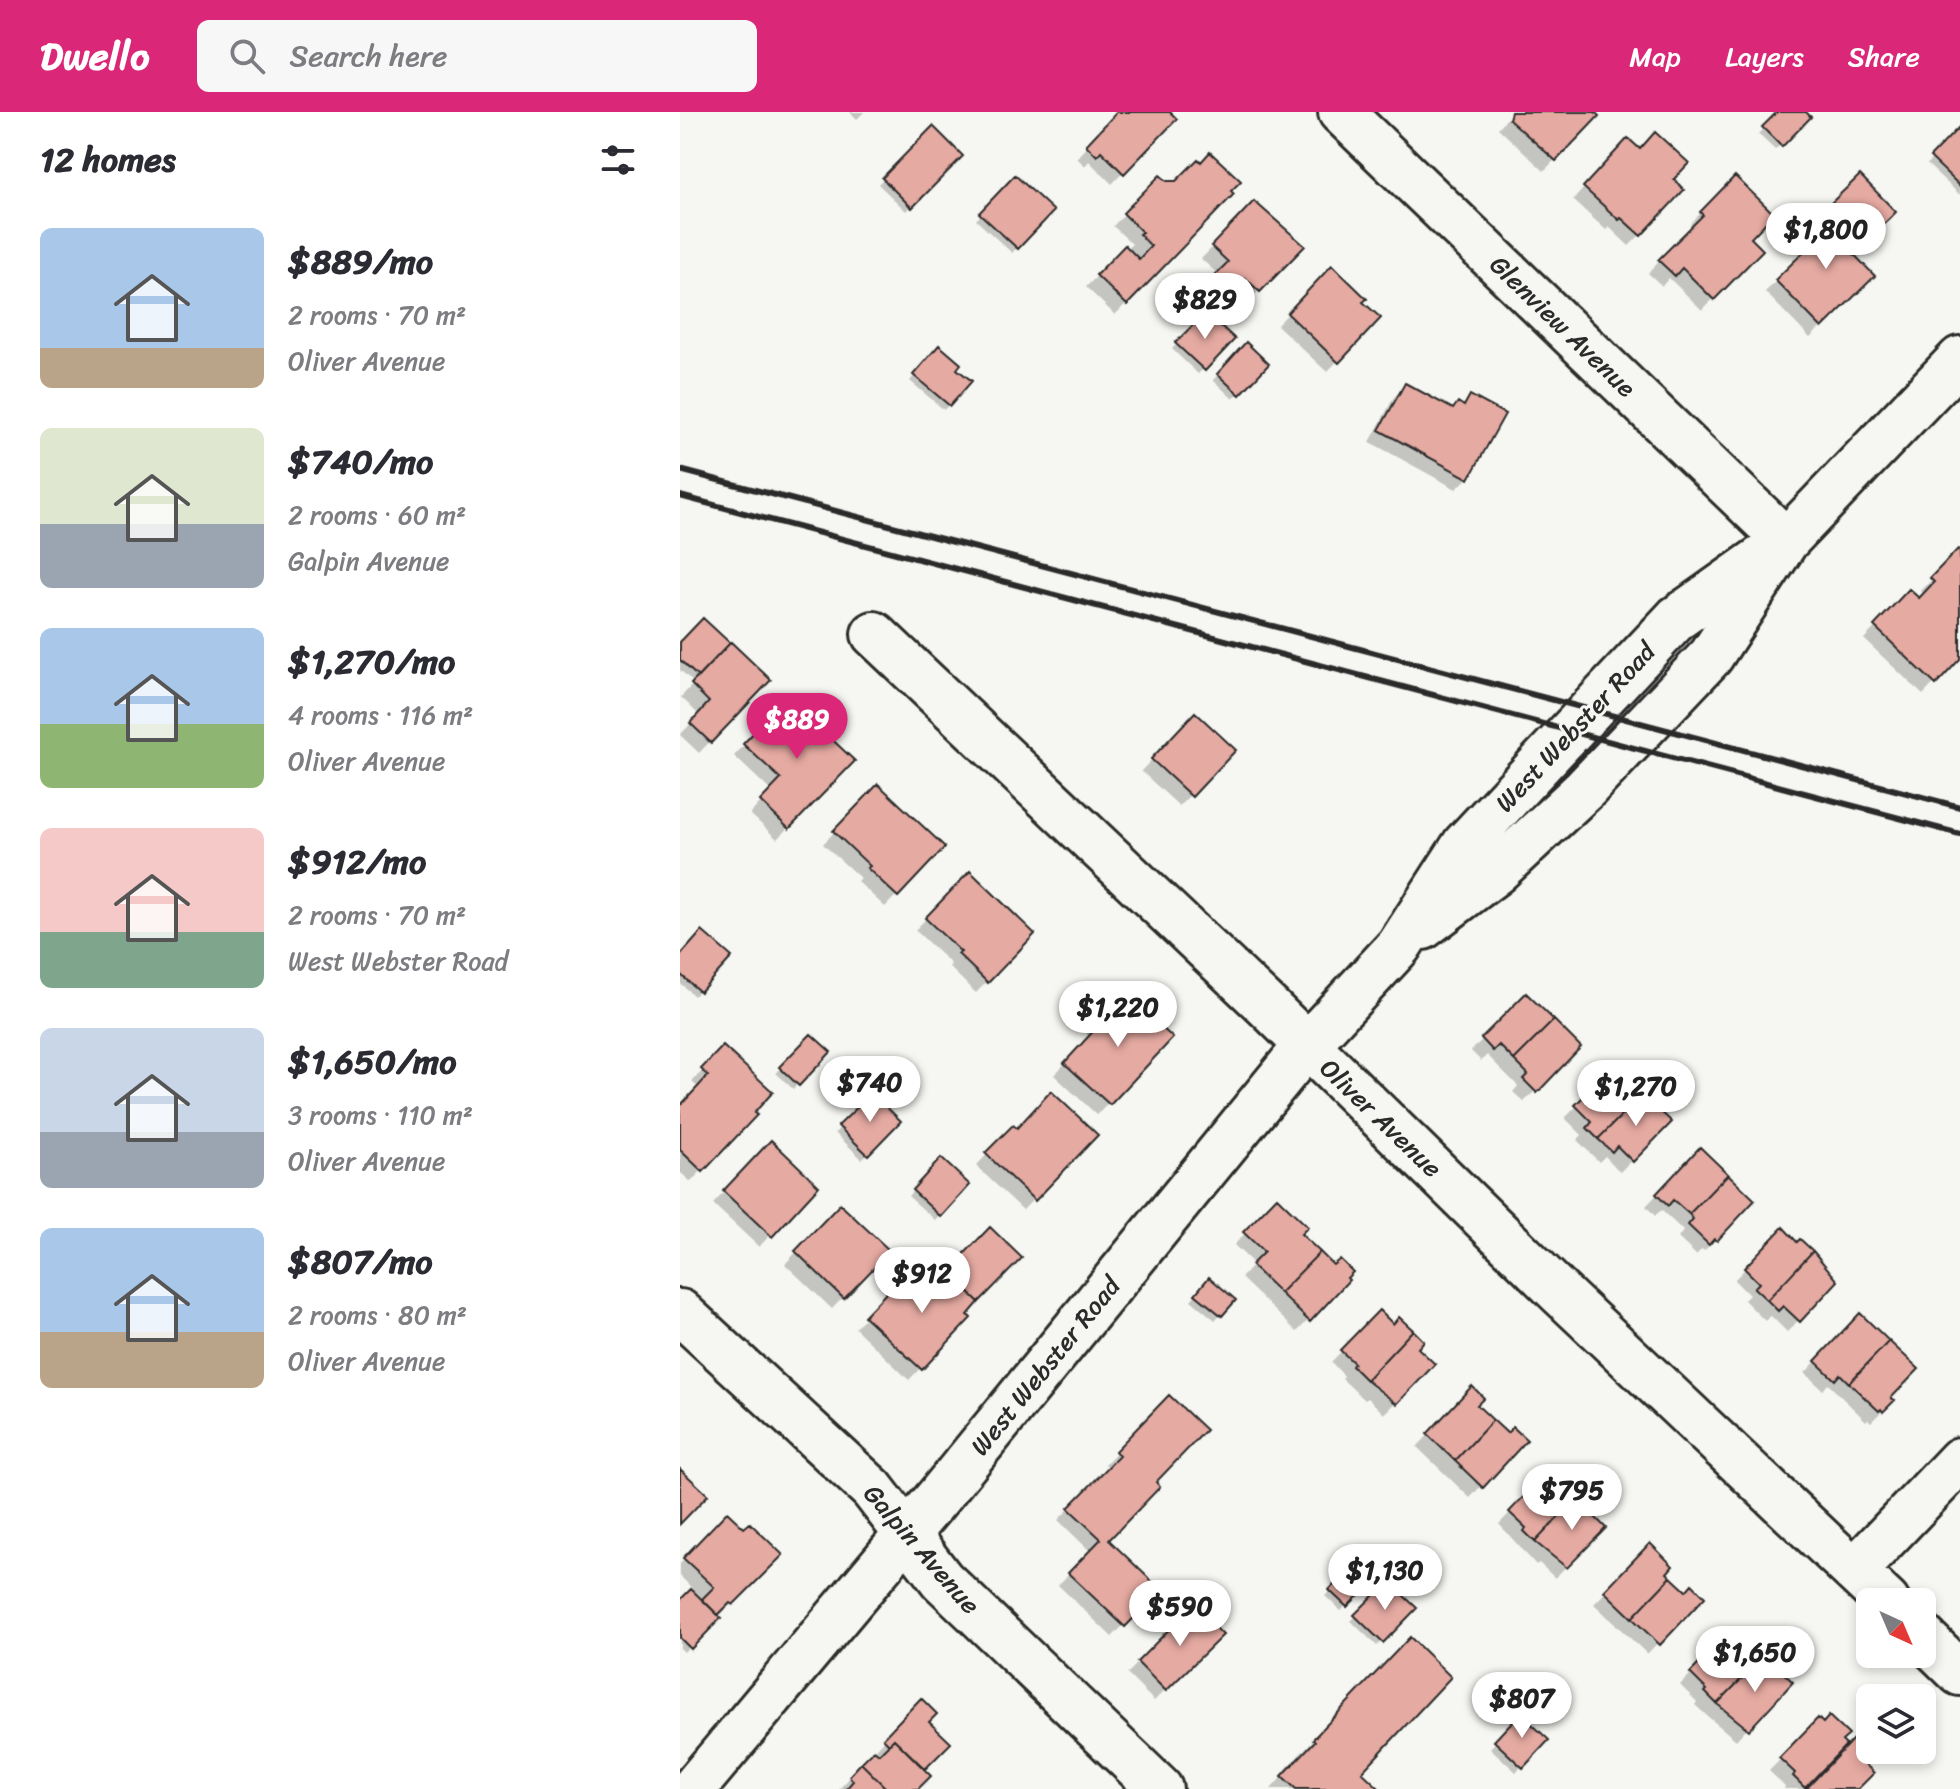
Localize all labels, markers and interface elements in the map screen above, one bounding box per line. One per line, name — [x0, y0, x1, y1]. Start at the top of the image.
search box — [197, 20, 757, 92]
text: Dwello — [40, 23, 149, 90]
text: Search here — [289, 29, 448, 83]
text: Map — [1629, 32, 1681, 81]
text: Layers — [1725, 32, 1804, 81]
text: Share — [1848, 32, 1920, 81]
icon: search — [225, 34, 269, 78]
text: 12 homes — [40, 130, 176, 190]
icon: filters — [596, 138, 640, 182]
pin: $1,800 — [1761, 203, 1891, 271]
text: $1,800 — [1784, 206, 1868, 252]
text: $889/mo — [288, 232, 433, 292]
street label: Glenview Avenue — [1478, 243, 1648, 409]
icon: home — [104, 260, 200, 356]
pin: $829 — [1158, 273, 1252, 341]
text: $829 — [1173, 276, 1237, 322]
text: 2 rooms · 70 m² — [288, 292, 466, 338]
text: Oliver Avenue — [288, 338, 445, 384]
text: $740/mo — [288, 432, 433, 492]
icon: home — [104, 460, 200, 556]
text: 2 rooms · 60 m² — [288, 492, 466, 538]
text: Galpin Avenue — [288, 538, 449, 584]
street label: West Webster Road — [1483, 629, 1668, 823]
text: $1,270/mo — [288, 632, 455, 692]
icon: home — [104, 660, 200, 756]
text: 4 rooms · 116 m² — [288, 692, 473, 738]
pin: $889 — [750, 693, 844, 761]
text: $889 — [765, 696, 829, 742]
text: Oliver Avenue — [288, 738, 445, 784]
text: $912/mo — [288, 832, 426, 892]
icon: home — [104, 860, 200, 956]
text: 2 rooms · 70 m² — [288, 892, 466, 938]
text: West Webster Road — [288, 938, 508, 984]
pin: $1,220 — [1053, 981, 1183, 1049]
text: $1,220 — [1077, 984, 1159, 1030]
text: $1,650/mo — [288, 1032, 456, 1092]
street label: Oliver Avenue — [1308, 1047, 1454, 1189]
pin: $740 — [823, 1056, 917, 1124]
text: $740 — [837, 1059, 903, 1105]
icon: home — [104, 1060, 200, 1156]
pin: $1,270 — [1571, 1060, 1701, 1128]
text: $1,270 — [1595, 1063, 1677, 1109]
text: 3 rooms · 110 m² — [288, 1092, 473, 1138]
text: Oliver Avenue — [288, 1138, 445, 1184]
text: $807/mo — [288, 1232, 433, 1292]
pin: $912 — [875, 1247, 969, 1315]
text: $912 — [892, 1250, 952, 1296]
icon: home — [104, 1260, 200, 1356]
street label: West Webster Road — [958, 1264, 1134, 1466]
text: 2 rooms · 80 m² — [288, 1292, 467, 1338]
text: Oliver Avenue — [288, 1338, 445, 1384]
pin: $795 — [1525, 1464, 1619, 1532]
text: $795 — [1540, 1467, 1604, 1513]
street label: Galpin Avenue — [852, 1473, 992, 1625]
pin: $1,130 — [1320, 1544, 1450, 1612]
text: $1,130 — [1346, 1547, 1424, 1593]
pin: $590 — [1133, 1580, 1227, 1648]
text: $590 — [1147, 1583, 1213, 1629]
north arrow — [1856, 1588, 1936, 1668]
map controls — [1856, 1588, 1936, 1764]
pin: $1,650 — [1690, 1626, 1820, 1694]
text: $1,650 — [1714, 1629, 1796, 1675]
pin: $807 — [1475, 1672, 1569, 1740]
text: $807 — [1490, 1675, 1554, 1721]
button: layers — [1856, 1684, 1936, 1764]

